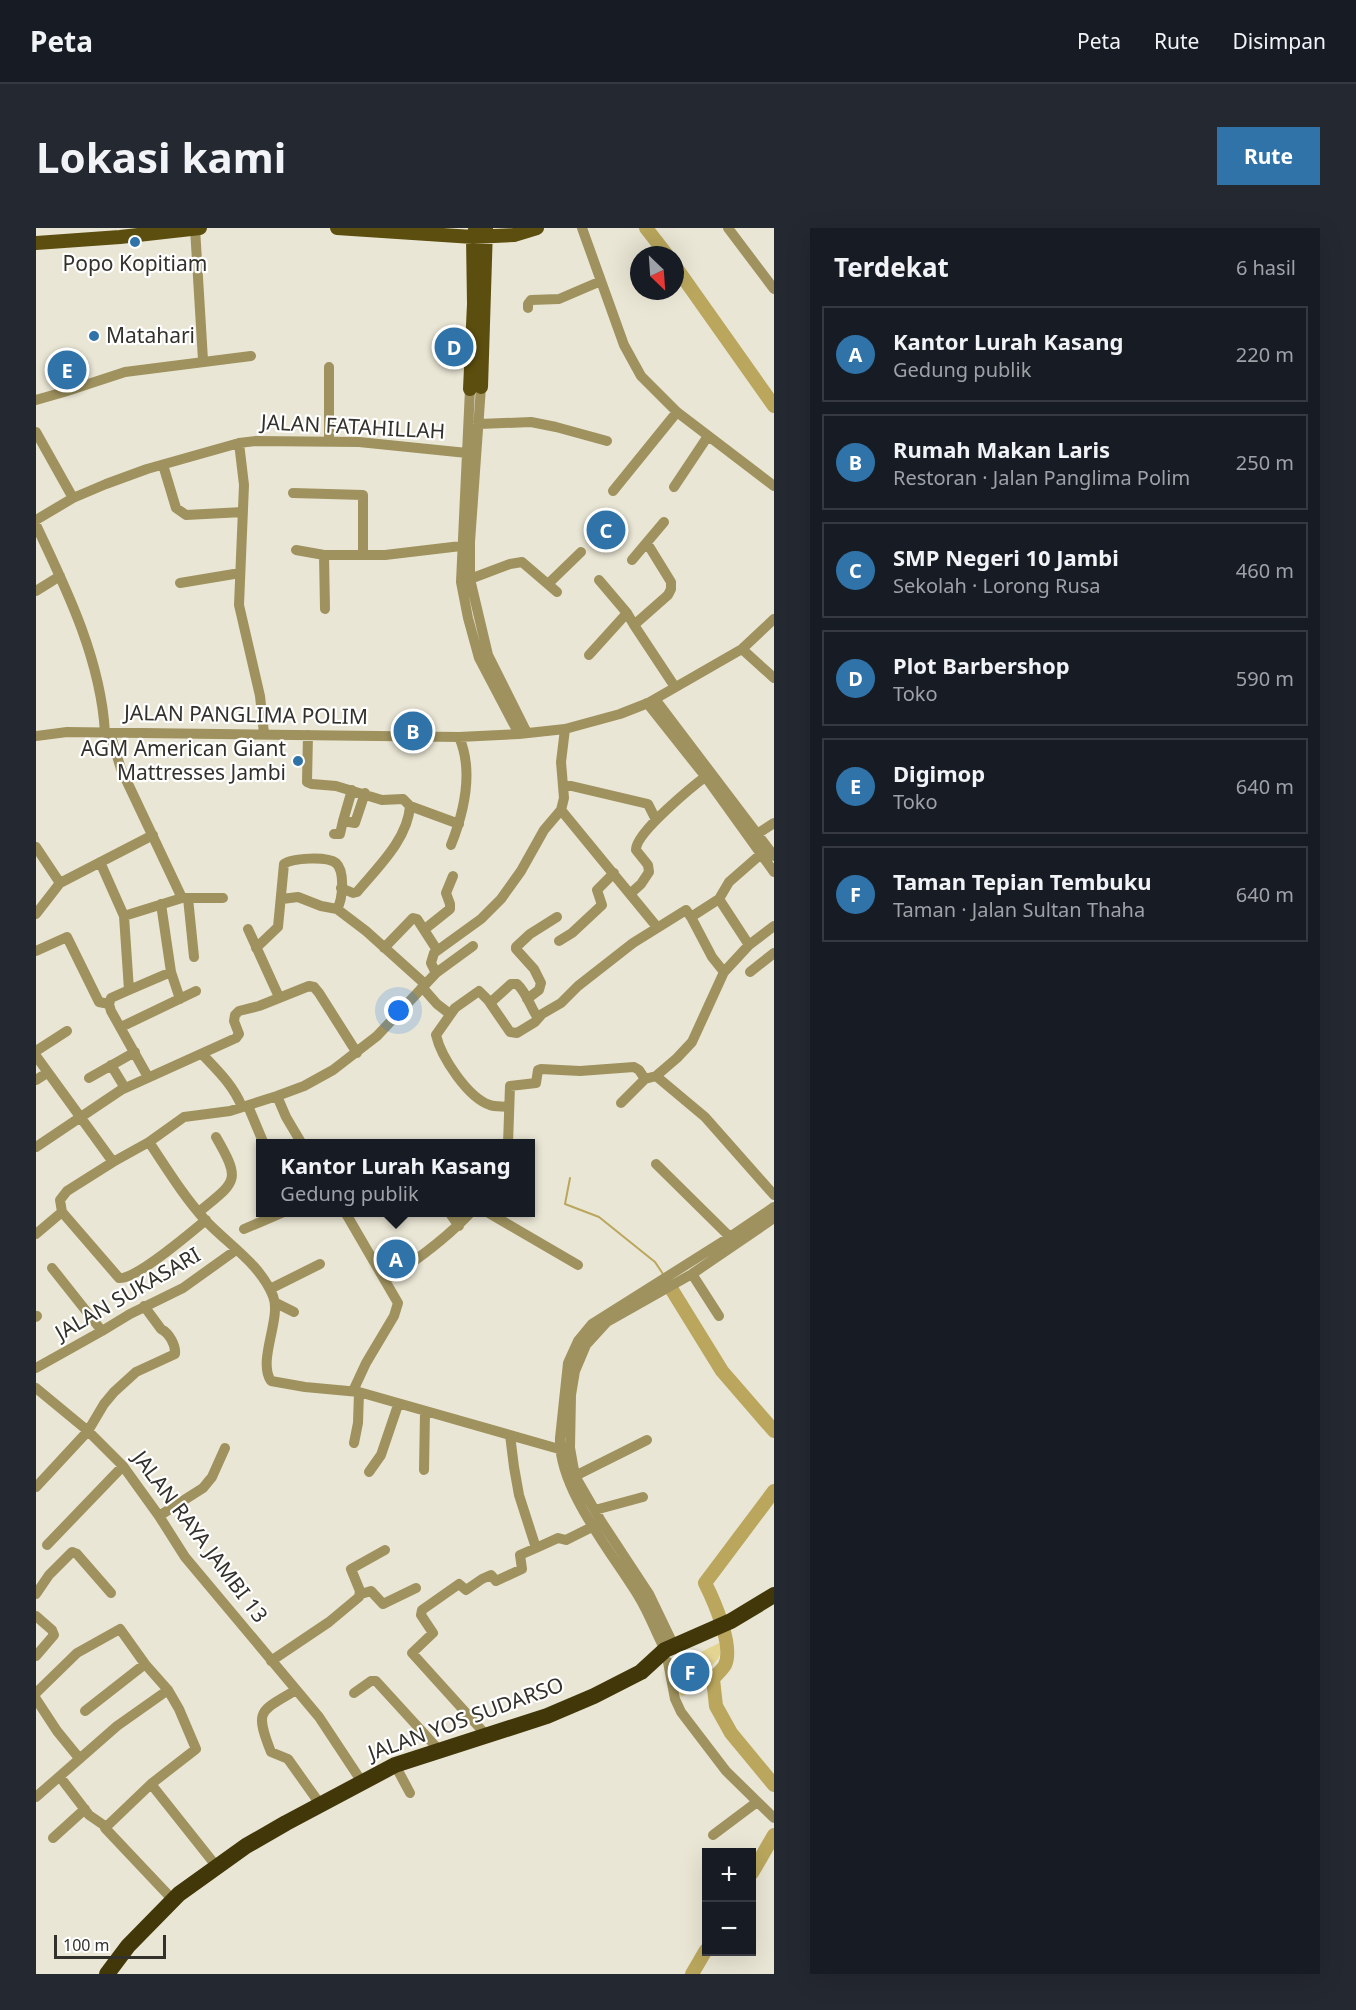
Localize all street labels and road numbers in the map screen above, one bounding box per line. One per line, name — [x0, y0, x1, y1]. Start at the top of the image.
street label: JALAN FATAHILLAH — [258, 407, 446, 445]
street label: JALAN PANGLIMA POLIM — [122, 698, 368, 730]
street label: JALAN SUKASARI — [48, 1240, 205, 1347]
street label: JALAN RAYA JAMBI 13 — [126, 1443, 275, 1628]
street label: JALAN YOS SUDARSO — [362, 1670, 567, 1767]

